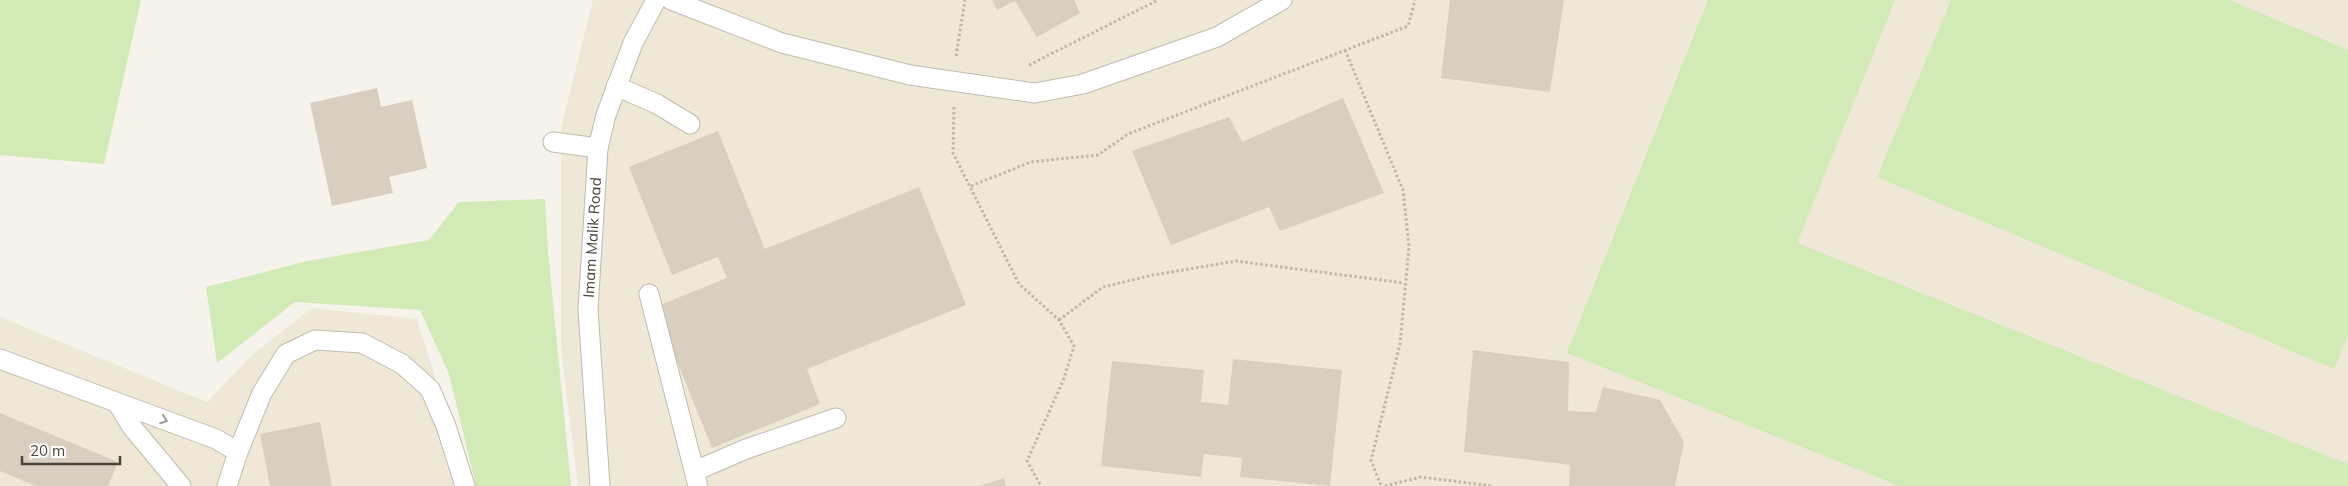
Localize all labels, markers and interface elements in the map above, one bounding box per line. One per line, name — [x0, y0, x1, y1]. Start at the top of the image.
street label: Imam Malik Road — [579, 177, 605, 298]
one-way arrow — [159, 414, 168, 424]
scale bar — [22, 434, 120, 466]
text: 20 m — [30, 441, 65, 460]

